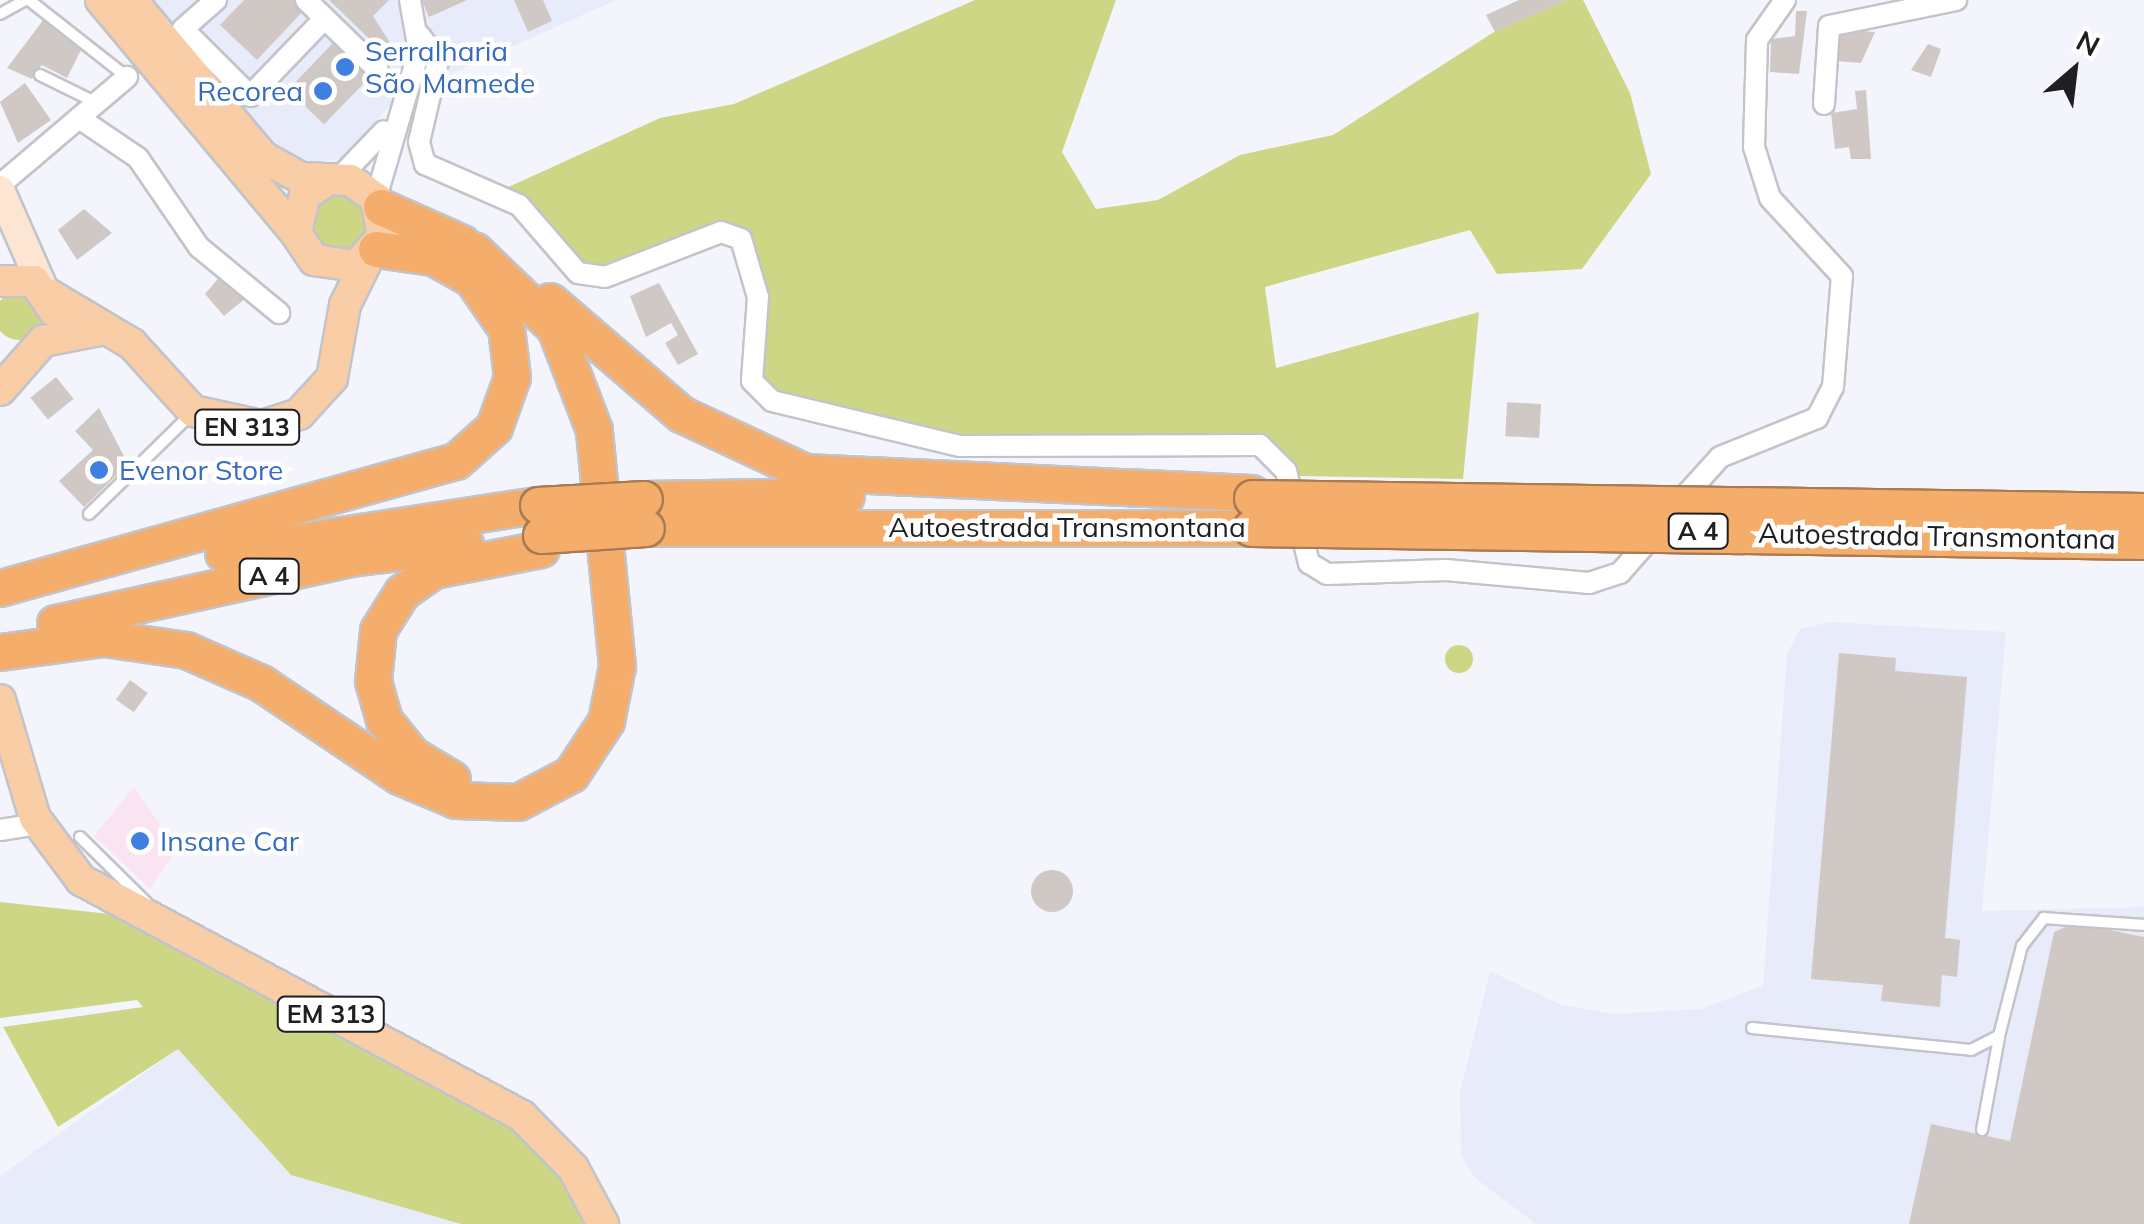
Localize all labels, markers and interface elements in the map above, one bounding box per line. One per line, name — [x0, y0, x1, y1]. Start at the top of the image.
north arrow — [2024, 20, 2124, 120]
text: N — [2071, 23, 2106, 63]
place label: Serralharia São Mamede — [365, 34, 535, 100]
marker: Serralharia São Mamede — [334, 56, 356, 78]
place label: Recorea — [197, 74, 303, 108]
marker: Recorea — [312, 80, 334, 102]
road number: EN 313 — [192, 407, 302, 447]
place label: Evenor Store — [119, 453, 283, 487]
marker: Evenor Store — [88, 459, 110, 481]
street label: Autoestrada Transmontana — [888, 510, 1246, 544]
road number: A 4 — [1666, 511, 1730, 551]
street label: Autoestrada Transmontana — [1758, 516, 2116, 556]
road number: A 4 — [236, 556, 302, 596]
place label: Insane Car — [160, 824, 299, 858]
marker: Insane Car — [129, 830, 151, 852]
road number: EM 313 — [276, 994, 386, 1034]

